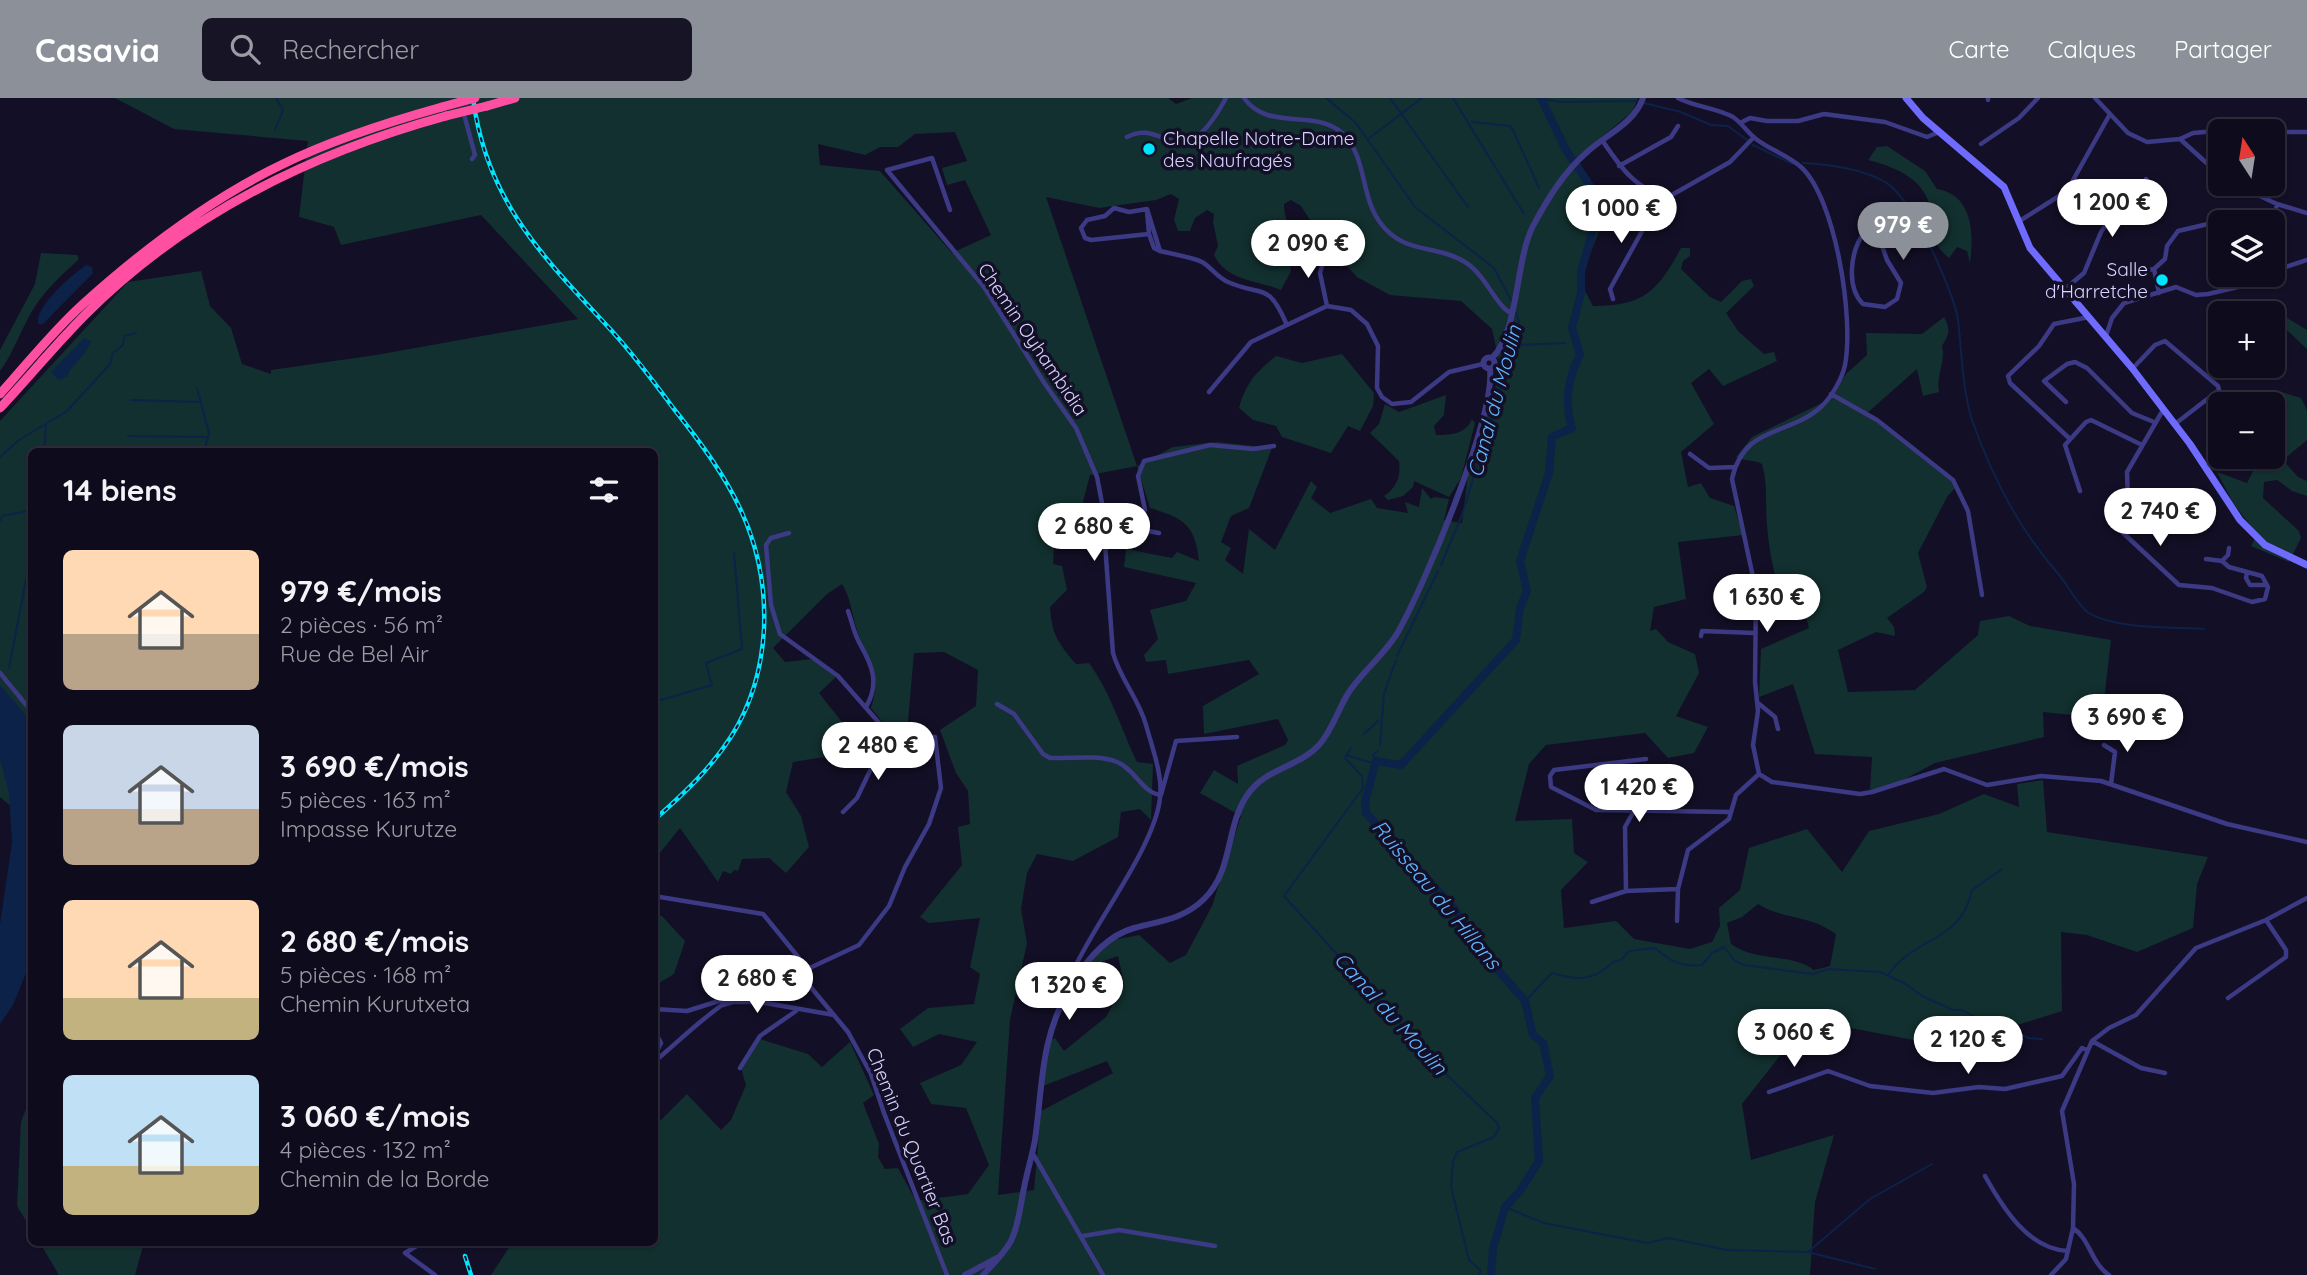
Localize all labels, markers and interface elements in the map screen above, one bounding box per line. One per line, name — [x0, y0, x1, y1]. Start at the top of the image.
search box — [202, 18, 692, 81]
text: Casavia — [35, 29, 160, 70]
icon: search — [226, 30, 264, 68]
text: Rechercher — [282, 33, 419, 66]
text: Carte — [1948, 34, 2010, 64]
text: Calques — [2048, 34, 2136, 64]
text: Partager — [2174, 34, 2272, 64]
north arrow — [2208, 119, 2286, 196]
map controls — [2208, 119, 2285, 469]
place label: Chapelle Notre-Dame des Naufragés — [1163, 126, 1354, 172]
marker: Chapelle Notre-Dame des Naufragés — [1141, 141, 1157, 157]
pin: 1 200 € — [2047, 180, 2177, 239]
pin: 1 000 € — [1556, 186, 1686, 245]
text: 1 200 € — [2073, 187, 2151, 216]
text: 1 000 € — [1582, 193, 1660, 222]
pin: 979 € — [1854, 202, 1952, 262]
text: 979 € — [1874, 210, 1932, 239]
button: layers — [2208, 210, 2285, 287]
pin: 2 090 € — [1243, 220, 1373, 280]
text: 2 090 € — [1267, 228, 1349, 257]
place label: Salle d'Harretche — [2045, 257, 2148, 303]
street label: Chemin Oyhambidia — [973, 258, 1093, 420]
marker: Salle d'Harretche — [2154, 272, 2170, 288]
button: + — [2208, 301, 2285, 378]
water label: Canal du Moulin — [1461, 321, 1527, 480]
button: − — [2208, 392, 2285, 469]
text: 14 biens — [63, 471, 177, 509]
icon: filters — [585, 471, 623, 509]
pin: 2 740 € — [2095, 489, 2225, 548]
text: 2 740 € — [2120, 496, 2200, 525]
pin: 2 680 € — [1029, 504, 1159, 563]
text: 2 680 € — [1054, 511, 1134, 540]
text: 979 €/mois — [280, 572, 442, 610]
pin: 1 630 € — [1702, 574, 1832, 634]
icon: home — [119, 578, 203, 662]
text: 1 630 € — [1729, 582, 1805, 611]
text: 2 pièces · 56 m² — [280, 610, 443, 639]
text: Rue de Bel Air — [280, 639, 429, 668]
pin: 3 690 € — [2062, 694, 2192, 754]
text: 3 690 € — [2087, 702, 2167, 731]
pin: 2 480 € — [813, 722, 943, 782]
text: 2 480 € — [838, 730, 918, 759]
text: 3 690 €/mois — [280, 747, 469, 785]
icon: home — [119, 753, 203, 837]
pin: 1 420 € — [1574, 764, 1704, 824]
text: 1 420 € — [1601, 772, 1677, 801]
text: 5 pièces · 163 m² — [280, 785, 451, 814]
text: Impasse Kurutze — [280, 814, 457, 843]
water label: Ruisseau du Hillans — [1367, 814, 1508, 975]
text: 2 680 €/mois — [280, 922, 469, 960]
icon: home — [119, 928, 203, 1012]
water label: Canal du Moulin — [1329, 946, 1453, 1080]
pin: 2 680 € — [692, 956, 822, 1015]
text: 5 pièces · 168 m² — [280, 960, 451, 989]
pin: 1 320 € — [1004, 962, 1134, 1022]
text: 2 680 € — [717, 963, 797, 992]
text: 1 320 € — [1031, 970, 1107, 999]
text: Chemin Kurutxeta — [280, 989, 470, 1018]
pin: 3 060 € — [1729, 1010, 1859, 1069]
pin: 2 120 € — [1903, 1016, 2033, 1076]
text: 3 060 € — [1754, 1017, 1834, 1046]
text: 2 120 € — [1930, 1024, 2006, 1053]
street label: Chemin du Quartier Bas — [861, 1044, 963, 1248]
text: 3 060 €/mois — [280, 1097, 470, 1135]
icon: home — [119, 1103, 203, 1187]
text: 4 pièces · 132 m² — [280, 1135, 451, 1164]
text: Chemin de la Borde — [280, 1164, 489, 1193]

